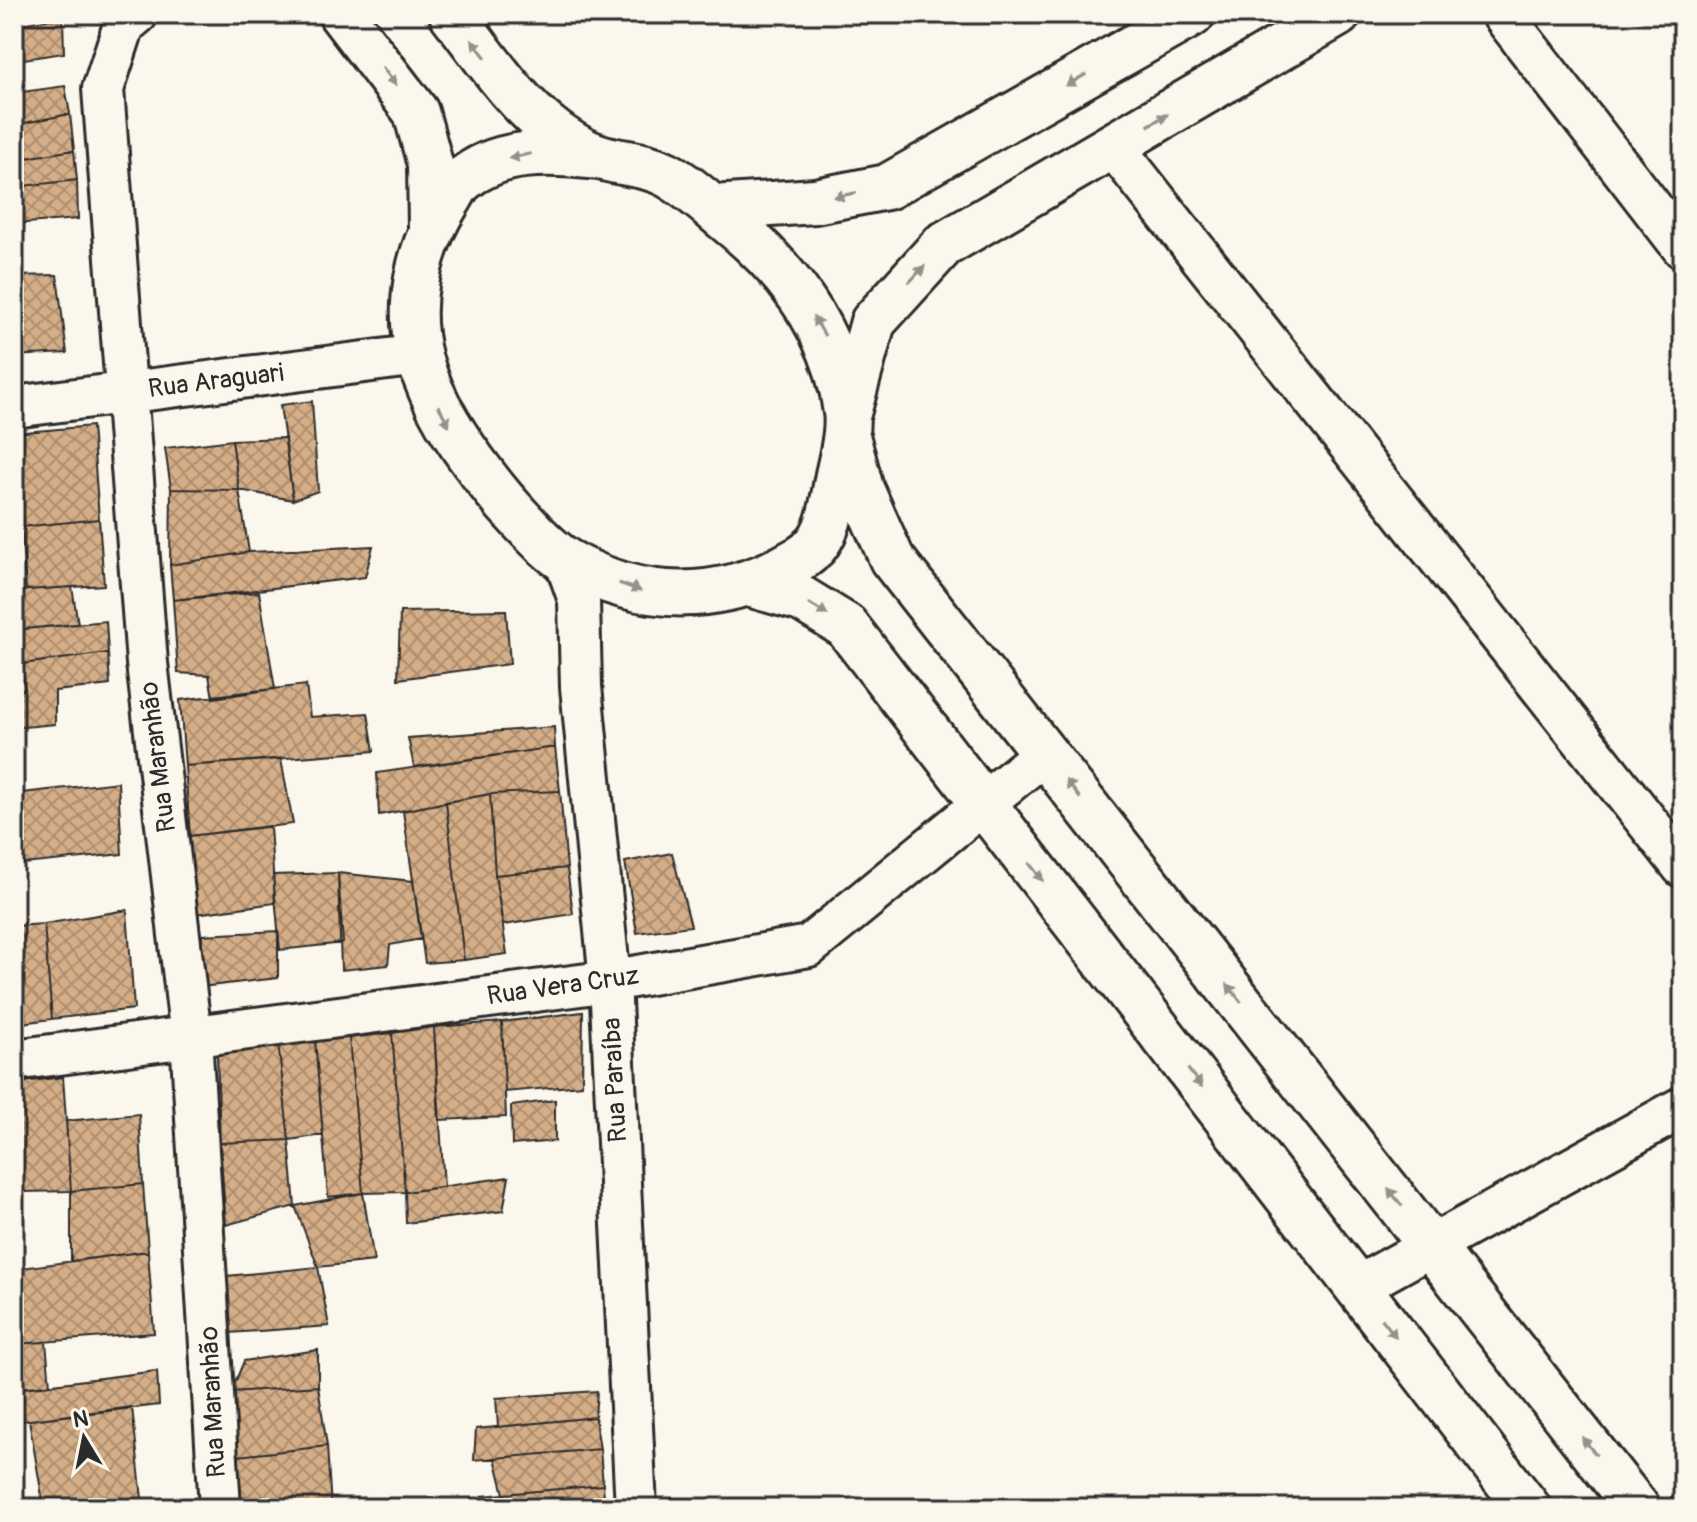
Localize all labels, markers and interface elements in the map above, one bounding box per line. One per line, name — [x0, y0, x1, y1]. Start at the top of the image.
one-way arrow — [472, 39, 488, 59]
one-way arrow — [380, 66, 396, 86]
one-way arrow — [1065, 73, 1087, 87]
one-way arrow — [1147, 113, 1169, 127]
one-way arrow — [508, 150, 533, 163]
one-way arrow — [832, 190, 857, 202]
one-way arrow — [907, 265, 925, 284]
one-way arrow — [812, 315, 826, 337]
street label: Rua Araguari — [146, 357, 286, 405]
one-way arrow — [438, 404, 451, 427]
one-way arrow — [618, 581, 642, 593]
one-way arrow — [807, 602, 829, 616]
street label: Rua Maranhão — [133, 680, 183, 834]
one-way arrow — [1066, 779, 1082, 799]
one-way arrow — [1028, 862, 1044, 882]
street label: Rua Vera Cruz — [485, 959, 641, 1013]
one-way arrow — [1226, 983, 1243, 1003]
street label: Rua Paraíba — [596, 1017, 634, 1143]
one-way arrow — [1187, 1068, 1203, 1088]
one-way arrow — [1387, 1187, 1404, 1207]
one-way arrow — [1380, 1318, 1396, 1338]
street label: Rua Maranhão — [193, 1325, 233, 1479]
north arrow — [44, 1398, 124, 1478]
text: N — [71, 1404, 91, 1434]
one-way arrow — [1582, 1436, 1598, 1456]

